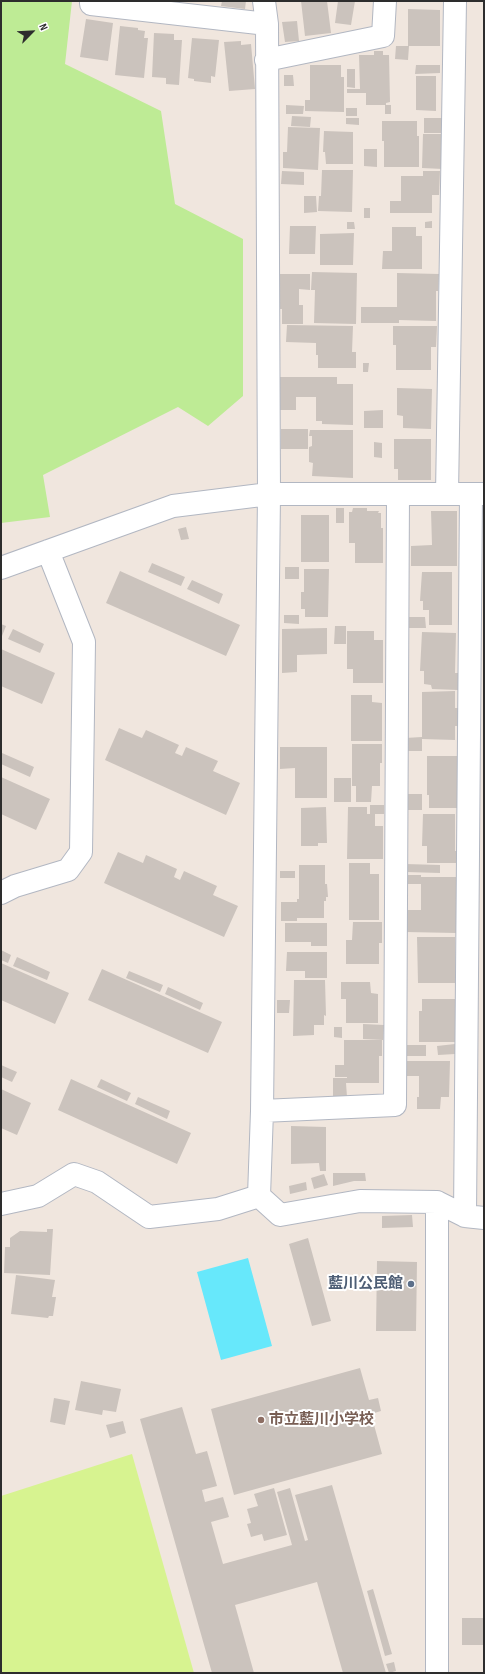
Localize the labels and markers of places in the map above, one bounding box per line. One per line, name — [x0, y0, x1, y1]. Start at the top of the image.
place label: 藍川公民館 — [328, 1275, 403, 1293]
marker: 藍川公民館 — [406, 1279, 416, 1289]
place label: 市立藍川小学校 — [269, 1411, 374, 1429]
marker: 市立藍川小学校 — [256, 1415, 266, 1425]

